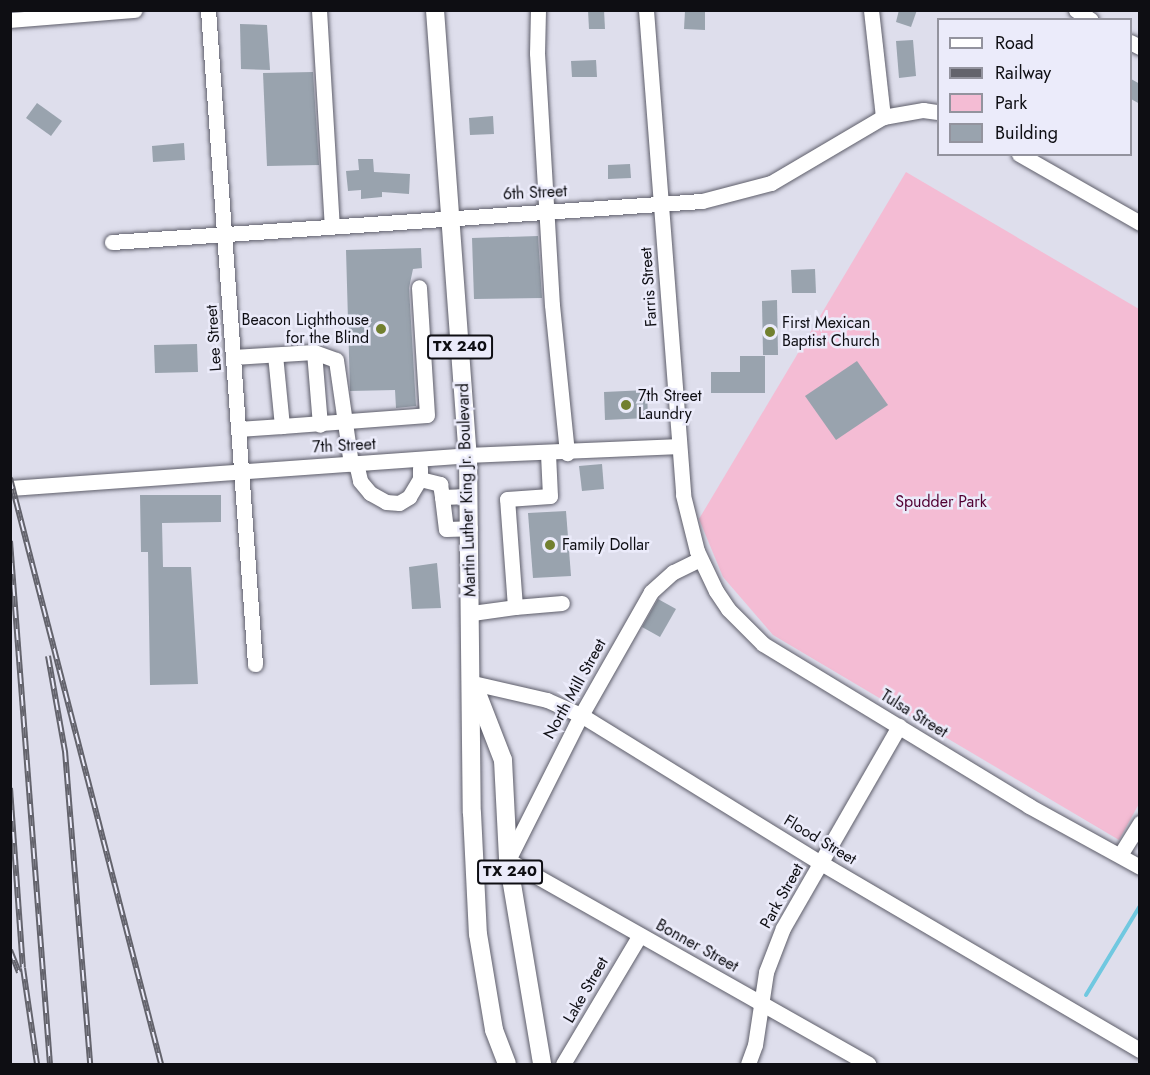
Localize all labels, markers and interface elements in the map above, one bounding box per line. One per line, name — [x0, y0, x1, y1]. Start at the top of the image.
legend — [937, 18, 1132, 156]
text: Road — [995, 30, 1034, 56]
text: Railway — [995, 60, 1051, 86]
text: Park — [995, 90, 1027, 116]
text: Building — [995, 120, 1058, 146]
street label: 6th Street — [502, 182, 568, 204]
street label: Farris Street — [637, 247, 661, 327]
street label: Lee Street — [202, 304, 226, 372]
place label: Beacon Lighthouse for the Blind — [242, 310, 369, 348]
place label: First Mexican Baptist Church — [782, 313, 880, 351]
marker: Beacon Lighthouse for the Blind — [374, 322, 388, 336]
marker: First Mexican Baptist Church — [763, 325, 777, 339]
road number: TX 240 — [427, 335, 493, 359]
street label: Martin Luther King Jr. Boulevard — [454, 383, 480, 597]
place label: 7th Street Laundry — [638, 386, 702, 424]
marker: 7th Street Laundry — [619, 398, 633, 412]
street label: 7th Street — [312, 435, 376, 457]
park label: Spudder Park — [895, 492, 987, 512]
place label: Family Dollar — [562, 535, 650, 555]
marker: Family Dollar — [543, 538, 557, 552]
street label: North Mill Street — [540, 636, 610, 742]
street label: Tulsa Street — [877, 686, 951, 742]
street label: Flood Street — [780, 811, 860, 869]
road number: TX 240 — [477, 860, 543, 884]
street label: Park Street — [756, 860, 808, 932]
street label: Bonner Street — [652, 916, 742, 976]
street label: Lake Street — [559, 954, 613, 1026]

